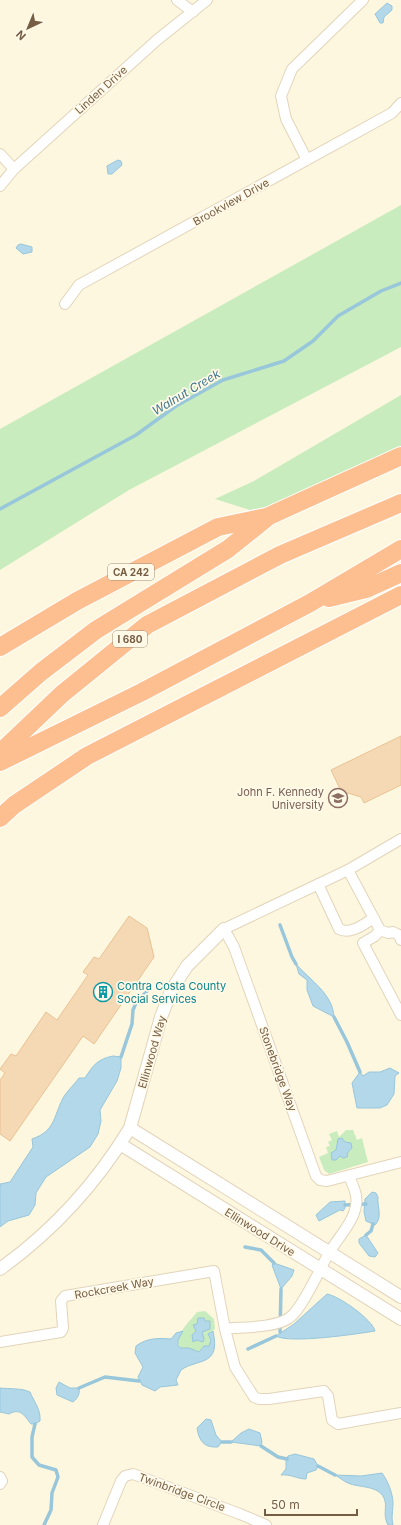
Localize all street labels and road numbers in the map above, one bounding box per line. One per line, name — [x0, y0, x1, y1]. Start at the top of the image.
street label: Linden Drive — [72, 63, 130, 117]
street label: Brookview Drive — [191, 175, 271, 229]
road number: CA 242 — [108, 564, 154, 580]
road number: I 680 — [113, 631, 147, 647]
street label: Ellinwood Way — [135, 1014, 169, 1090]
street label: Stonebridge Way — [256, 1025, 300, 1113]
street label: Ellinwood Drive — [222, 1205, 298, 1259]
street label: Rockcreek Way — [73, 1274, 155, 1302]
street label: Twinbridge Circle — [137, 1470, 227, 1514]

